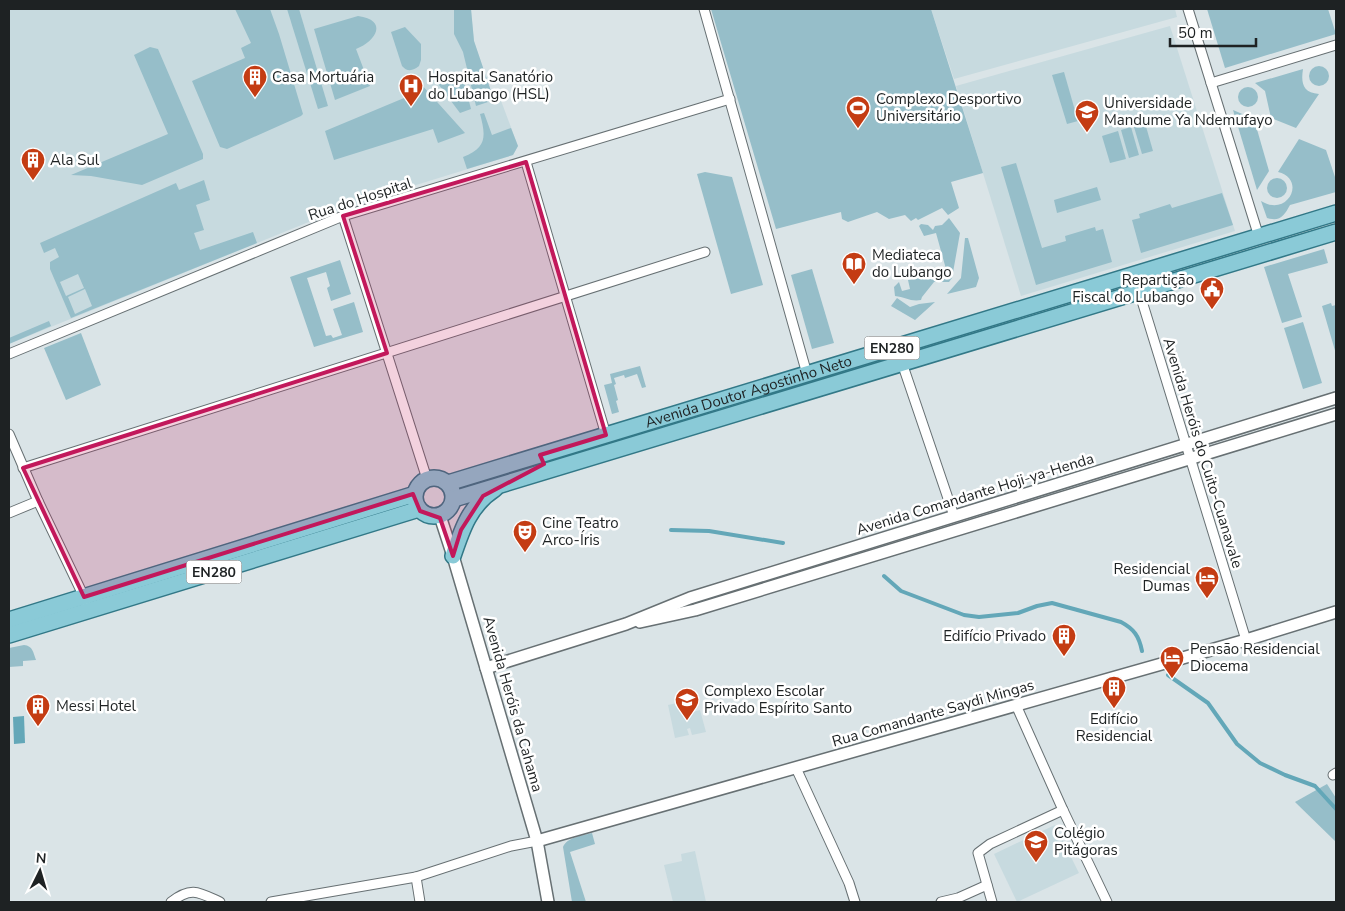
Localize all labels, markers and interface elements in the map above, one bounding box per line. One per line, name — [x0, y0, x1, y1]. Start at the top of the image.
scale bar — [1170, 15, 1256, 47]
text: 50 m — [1178, 23, 1213, 43]
building icon: Casa Mortuária — [242, 64, 268, 98]
place label: Casa Mortuária — [272, 67, 374, 87]
place label: Hospital Sanatório do Lubango (HSL) — [428, 67, 553, 104]
hospital icon: Hospital Sanatório do Lubango (HSL) — [398, 73, 424, 107]
place label: Complexo Desportivo Universitário — [876, 89, 1022, 126]
place label: Universidade Mandume Ya Ndemufayo — [1104, 93, 1273, 130]
sports icon: Complexo Desportivo Universitário — [845, 95, 871, 129]
school or university icon: Universidade Mandume Ya Ndemufayo — [1074, 99, 1100, 133]
building icon: Ala Sul — [20, 147, 46, 181]
place label: Ala Sul — [50, 150, 100, 170]
street label: Rua do Hospital — [306, 173, 415, 225]
place label: Mediateca do Lubango — [872, 245, 952, 282]
library icon: Mediateca do Lubango — [841, 251, 867, 285]
place label: Repartição Fiscal do Lubango — [1072, 270, 1194, 307]
public building icon: Repartição Fiscal do Lubango — [1199, 276, 1225, 310]
street label: Avenida Heróis do Cuito-Cuanavale — [1158, 335, 1248, 571]
road number: EN280 — [864, 336, 920, 359]
street label: Avenida Doutor Agostinho Neto — [643, 351, 854, 433]
street label: Avenida Comandante Hoji-ya-Henda — [854, 448, 1096, 540]
place label: Cine Teatro Arco-Íris — [542, 513, 619, 550]
theatre icon: Cine Teatro Arco-Íris — [512, 519, 538, 553]
place label: Residencial Dumas — [1113, 559, 1191, 596]
road number: EN280 — [186, 560, 242, 584]
hotel icon: Residencial Dumas — [1194, 565, 1220, 599]
street label: Avenida Heróis da Cahama — [478, 614, 548, 794]
building icon: Edifício Privado — [1051, 623, 1077, 657]
place label: Edifício Privado — [943, 626, 1046, 646]
place label: Pensão Residencial Diocema — [1190, 639, 1320, 676]
hotel icon: Pensão Residencial Diocema — [1159, 645, 1185, 679]
street label: Rua Comandante Saydi Mingas — [830, 675, 1036, 751]
building icon: Edifício Residencial — [1101, 675, 1127, 709]
place label: Complexo Escolar Privado Espírito Santo — [704, 681, 852, 718]
school or university icon: Complexo Escolar Privado Espírito Santo — [674, 687, 700, 721]
building icon: Messi Hotel — [25, 693, 51, 727]
place label: Messi Hotel — [56, 696, 136, 716]
place label: Edifício Residencial — [1076, 709, 1153, 746]
place label: Colégio Pitágoras — [1054, 823, 1118, 860]
school or university icon: Colégio Pitágoras — [1023, 829, 1049, 863]
north arrow — [15, 846, 65, 896]
text: N — [35, 849, 47, 868]

